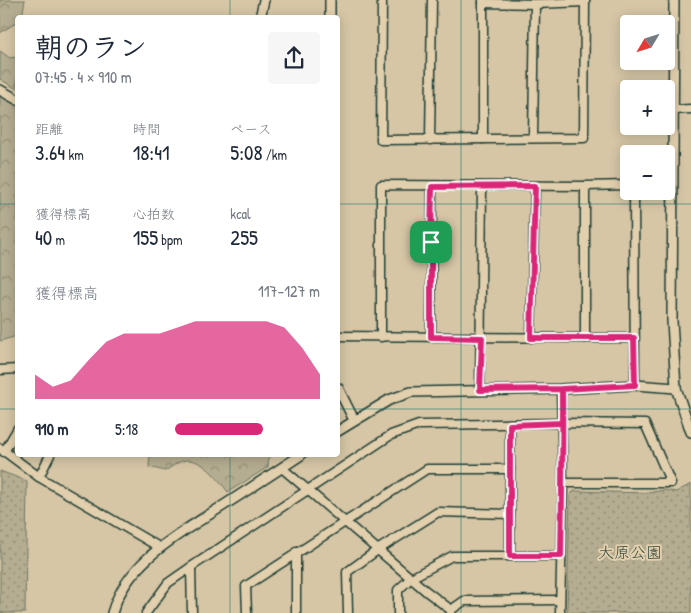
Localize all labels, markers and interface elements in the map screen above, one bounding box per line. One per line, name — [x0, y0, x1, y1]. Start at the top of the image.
north arrow — [620, 15, 675, 70]
map controls — [620, 15, 675, 200]
text: 朝のラン — [35, 28, 147, 66]
button: share — [268, 32, 320, 84]
text: 07:45 · 4 × 910 m — [35, 66, 132, 88]
button: + — [620, 80, 675, 135]
text: 距離 — [35, 119, 63, 138]
text: 時間 — [133, 119, 161, 138]
text: ペース — [230, 119, 272, 138]
text: 3.64 — [35, 138, 65, 167]
text: 18:41 — [133, 138, 170, 167]
text: 5:08 — [230, 138, 263, 167]
text: km — [65, 145, 84, 164]
text: /km — [263, 145, 287, 164]
button: − — [620, 145, 675, 200]
text: 獲得標高 — [35, 204, 91, 223]
text: 心拍数 — [133, 204, 175, 223]
text: kcal — [230, 204, 251, 223]
pin — [410, 221, 452, 263]
text: 40 — [35, 223, 52, 252]
text: 155 — [133, 223, 158, 252]
text: 255 — [230, 223, 258, 252]
icon: arrive — [417, 228, 445, 256]
text: m — [52, 230, 65, 249]
text: bpm — [158, 230, 183, 249]
text: 117–127 m — [258, 280, 320, 302]
text: 獲得標高 — [35, 282, 99, 304]
text: 910 m — [35, 418, 68, 440]
text: 5:18 — [115, 418, 138, 440]
park label: 大原公園 — [598, 541, 662, 563]

